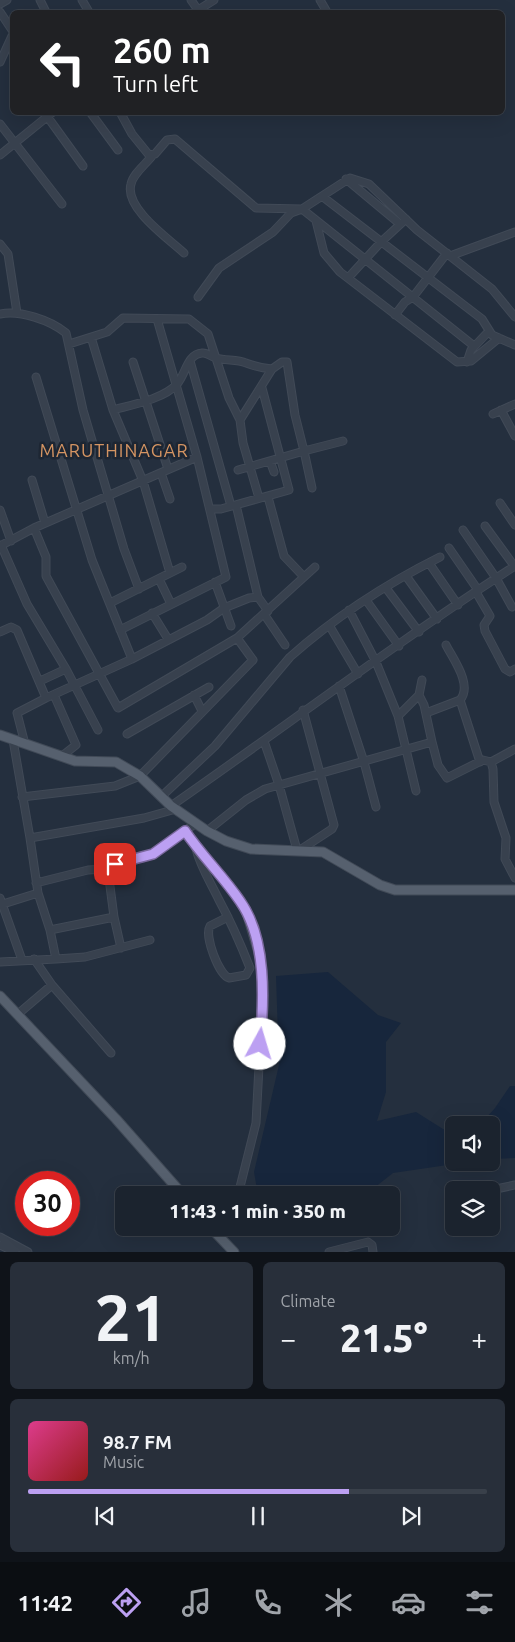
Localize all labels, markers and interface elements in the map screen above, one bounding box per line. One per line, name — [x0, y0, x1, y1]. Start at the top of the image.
icon: left — [30, 30, 95, 95]
text: 260 m — [113, 30, 211, 70]
text: Turn left — [113, 71, 198, 96]
district label: MARUTHINAGAR — [39, 440, 189, 460]
pin — [94, 843, 136, 885]
icon: arrive — [101, 850, 129, 878]
position arrow — [233, 1017, 285, 1069]
map controls — [445, 1116, 500, 1236]
button: sound — [445, 1116, 500, 1171]
speed limit sign: 30 — [15, 1171, 80, 1236]
button: layers — [445, 1181, 500, 1236]
text: 11:43 · 1 min · 350 m — [169, 1200, 346, 1222]
text: 21 — [95, 1280, 168, 1353]
text: Climate — [281, 1292, 336, 1310]
text: 21.5° — [340, 1317, 427, 1359]
text: − — [281, 1323, 296, 1354]
text: + — [471, 1323, 487, 1354]
text: km/h — [113, 1349, 150, 1367]
text: 98.7 FM — [103, 1431, 172, 1453]
text: Music — [103, 1453, 144, 1471]
icon: previous — [91, 1502, 119, 1530]
icon: pause — [244, 1502, 272, 1530]
icon: next — [397, 1502, 425, 1530]
icon: directions — [109, 1585, 144, 1620]
icon: music — [179, 1585, 214, 1620]
icon: phone — [250, 1585, 285, 1620]
icon: climate — [321, 1585, 356, 1620]
icon: car — [391, 1585, 426, 1620]
icon: filters — [462, 1585, 497, 1620]
text: 11:42 — [18, 1590, 73, 1615]

